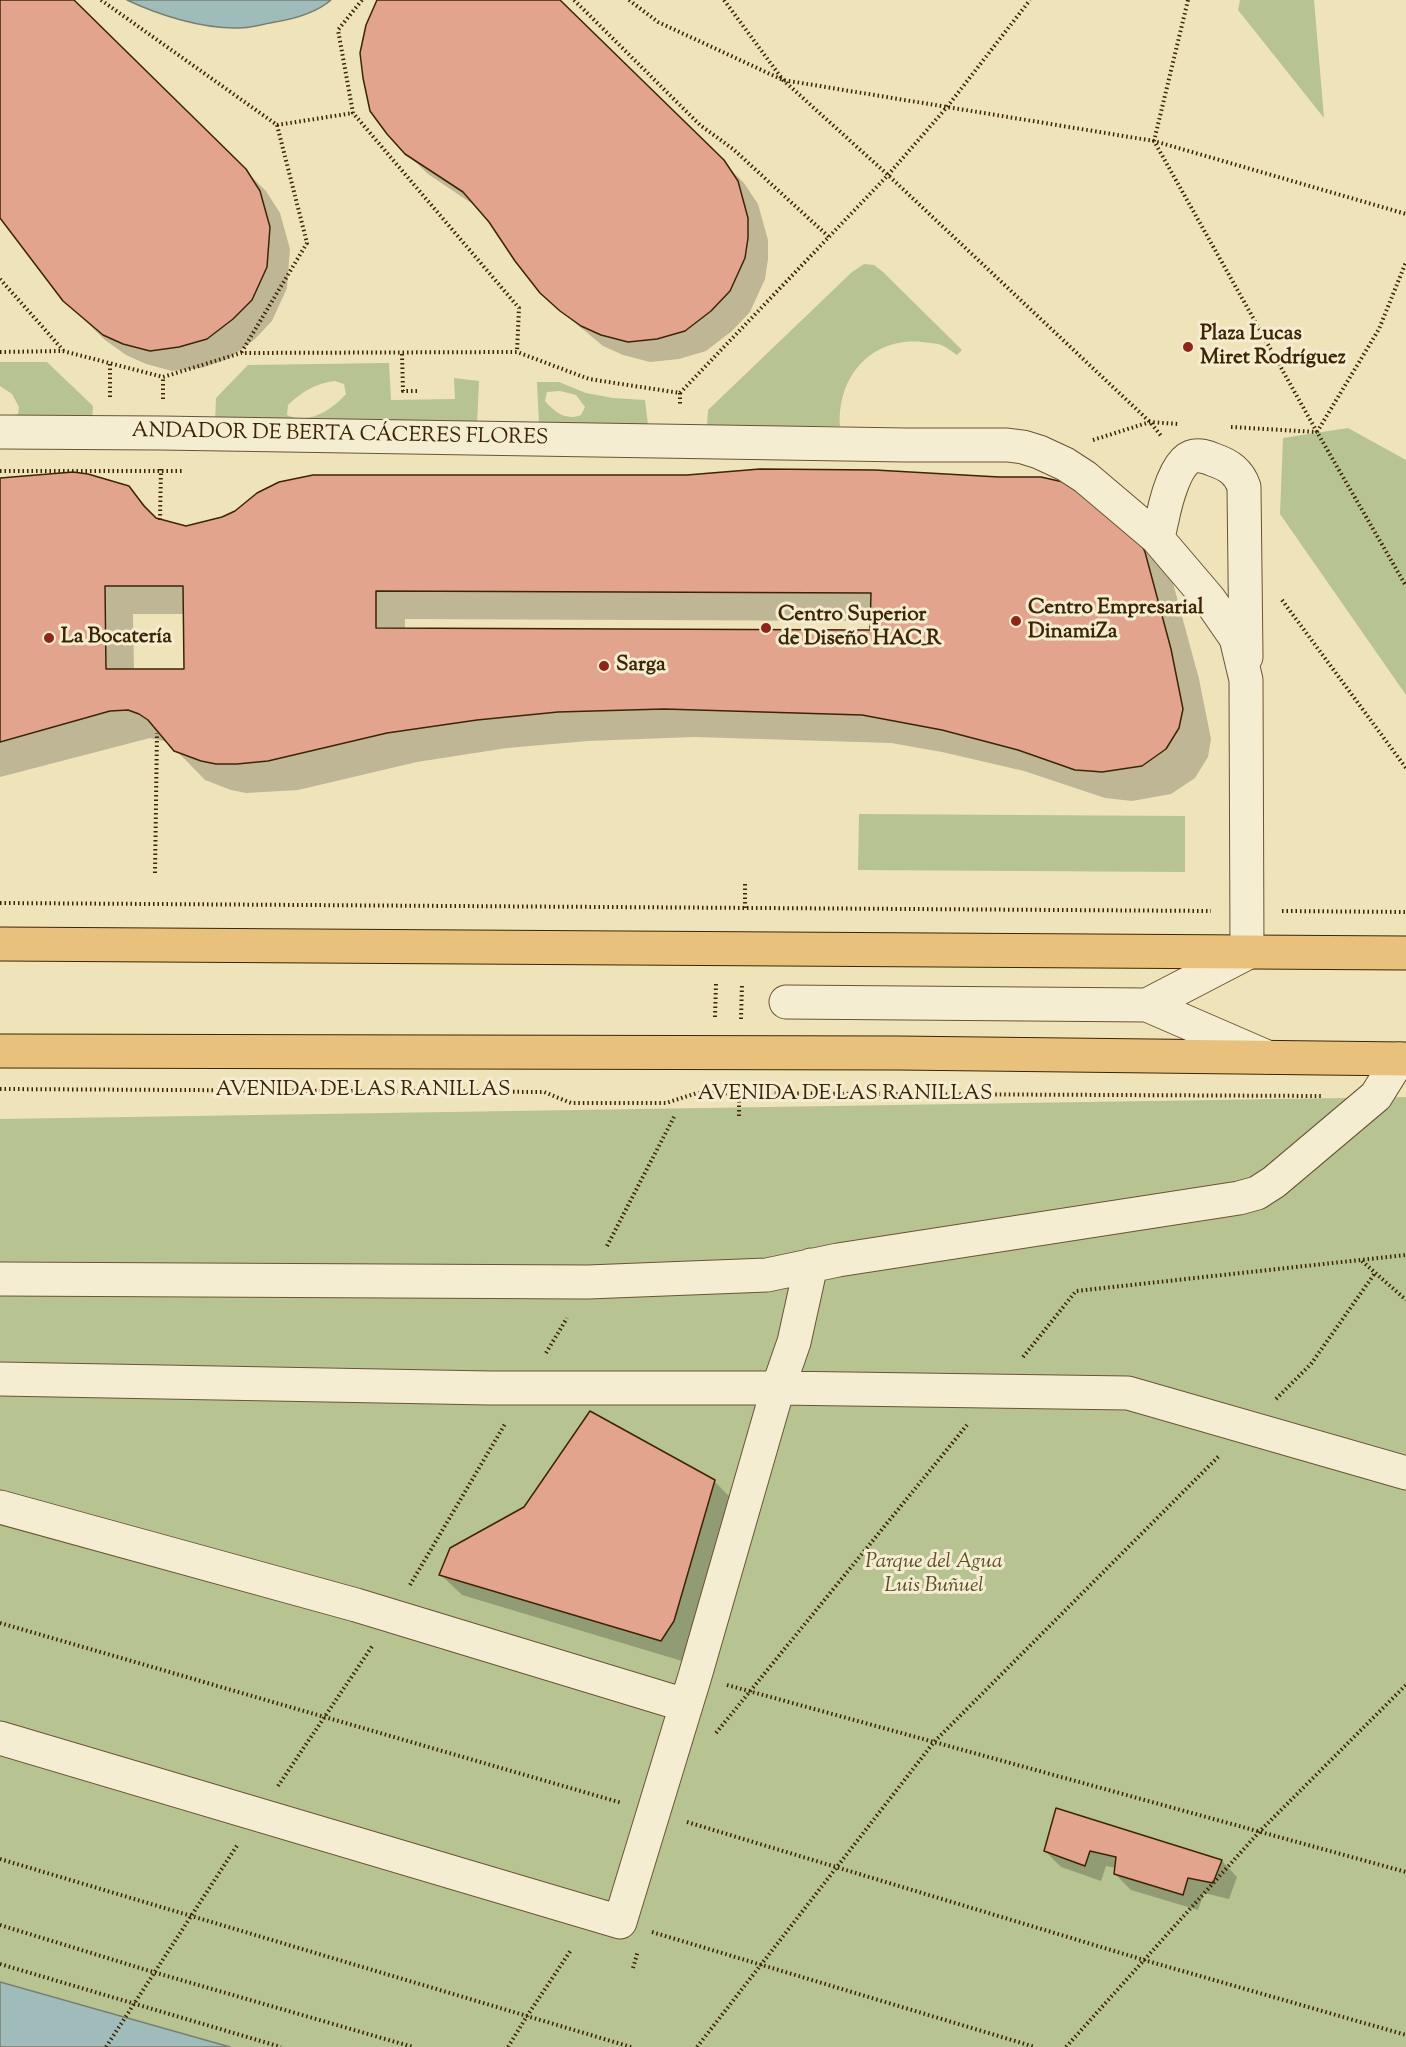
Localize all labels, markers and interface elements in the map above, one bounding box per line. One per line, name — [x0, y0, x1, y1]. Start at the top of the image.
place label: Plaza Lucas Miret Rodríguez — [1200, 322, 1346, 372]
marker: Plaza Lucas Miret Rodríguez — [1181, 340, 1195, 354]
street label: ANDADOR DE BERTA CÁCERES FLORES — [131, 420, 549, 452]
place label: Centro Empresarial DinamiZa — [1028, 596, 1204, 646]
place label: Centro Superior de Diseño HAC_R — [778, 603, 941, 653]
marker: Centro Empresarial DinamiZa — [1009, 614, 1023, 628]
marker: Centro Superior de Diseño HAC_R — [759, 621, 773, 635]
place label: La Bocatería — [61, 625, 172, 651]
marker: La Bocatería — [42, 631, 56, 645]
place label: Sarga — [616, 653, 666, 679]
marker: Sarga — [597, 659, 611, 673]
street label: AVENIDA DE LAS RANILLAS — [215, 1078, 511, 1104]
street label: AVENIDA DE LAS RANILLAS — [697, 1082, 993, 1108]
park label: Parque del Agua Luis Buñuel — [865, 1550, 1003, 1600]

